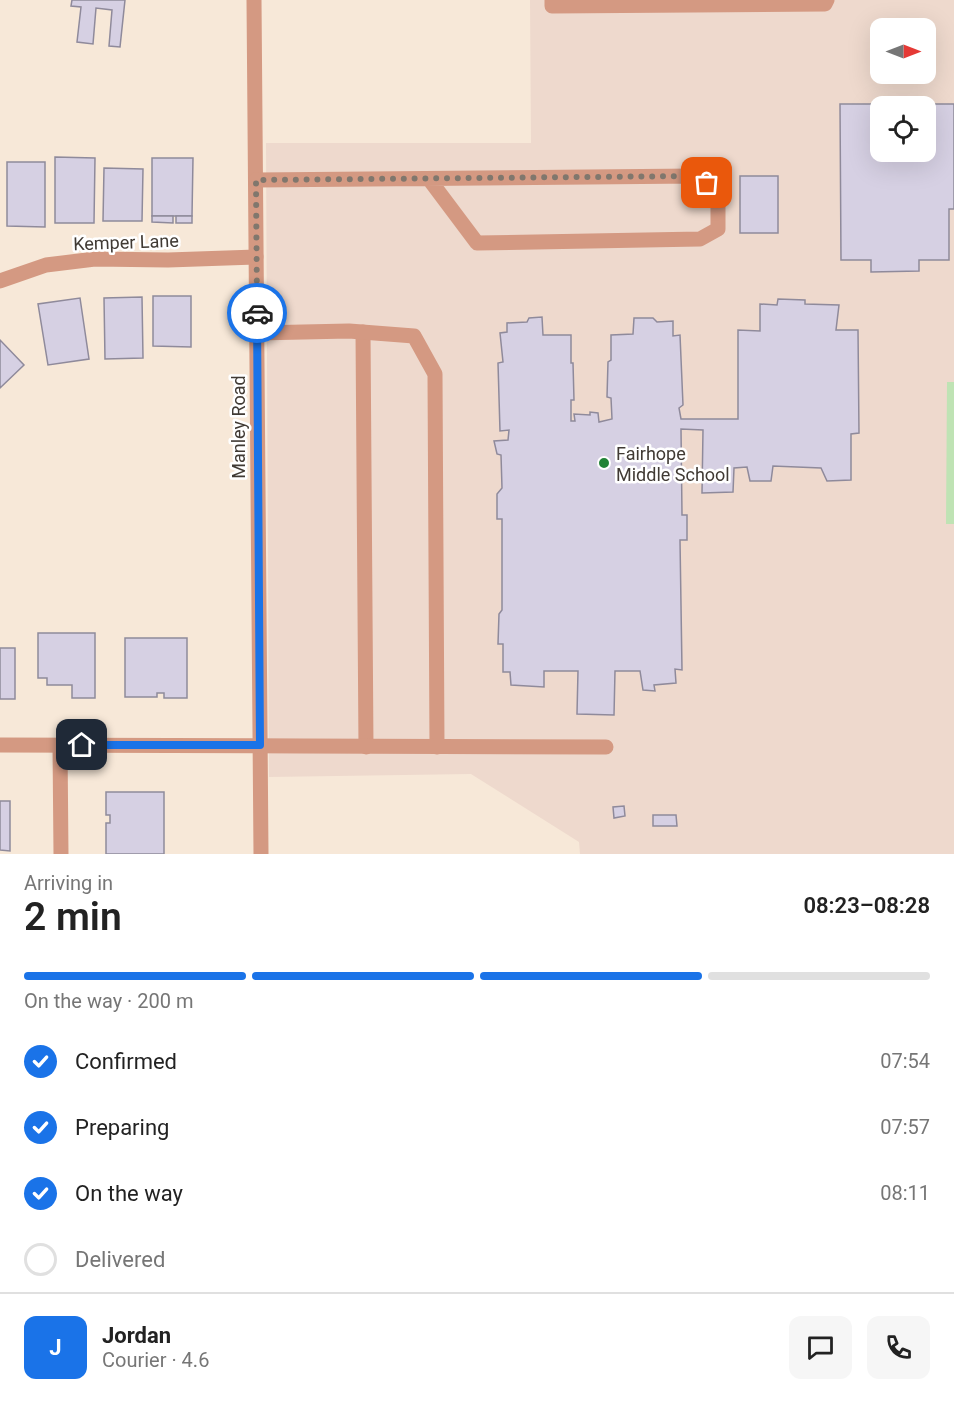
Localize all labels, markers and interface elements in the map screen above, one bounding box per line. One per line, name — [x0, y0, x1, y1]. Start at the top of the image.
north arrow — [870, 18, 936, 84]
map controls — [870, 18, 936, 162]
button: locate — [870, 96, 936, 162]
pin — [681, 157, 732, 208]
icon: bag — [690, 166, 723, 199]
street label: Kemper Lane — [73, 230, 179, 254]
courier — [227, 283, 287, 343]
icon: car — [241, 297, 274, 330]
street label: Manley Road — [228, 375, 249, 479]
place label: Fairhope Middle School — [616, 443, 730, 485]
marker: Fairhope Middle School — [597, 456, 611, 470]
pin — [56, 719, 107, 770]
icon: home — [65, 728, 98, 761]
text: Arriving in — [24, 871, 113, 895]
text: 08:23–08:28 — [803, 893, 930, 918]
text: 2 min — [24, 894, 122, 940]
text: On the way · 200 m — [24, 989, 193, 1013]
icon: check — [24, 1045, 57, 1078]
text: Confirmed — [75, 1049, 177, 1074]
text: 07:54 — [880, 1049, 930, 1073]
icon: check — [24, 1111, 57, 1144]
text: Preparing — [75, 1115, 169, 1140]
text: 07:57 — [880, 1115, 930, 1139]
icon: check — [24, 1177, 57, 1210]
text: On the way — [75, 1181, 183, 1206]
text: 08:11 — [880, 1181, 930, 1205]
text: Delivered — [75, 1247, 165, 1272]
button: chat — [789, 1316, 852, 1379]
button: phone — [867, 1316, 930, 1379]
text: Jordan — [102, 1323, 171, 1348]
text: J — [49, 1335, 62, 1360]
text: Courier · 4.6 — [102, 1348, 209, 1372]

